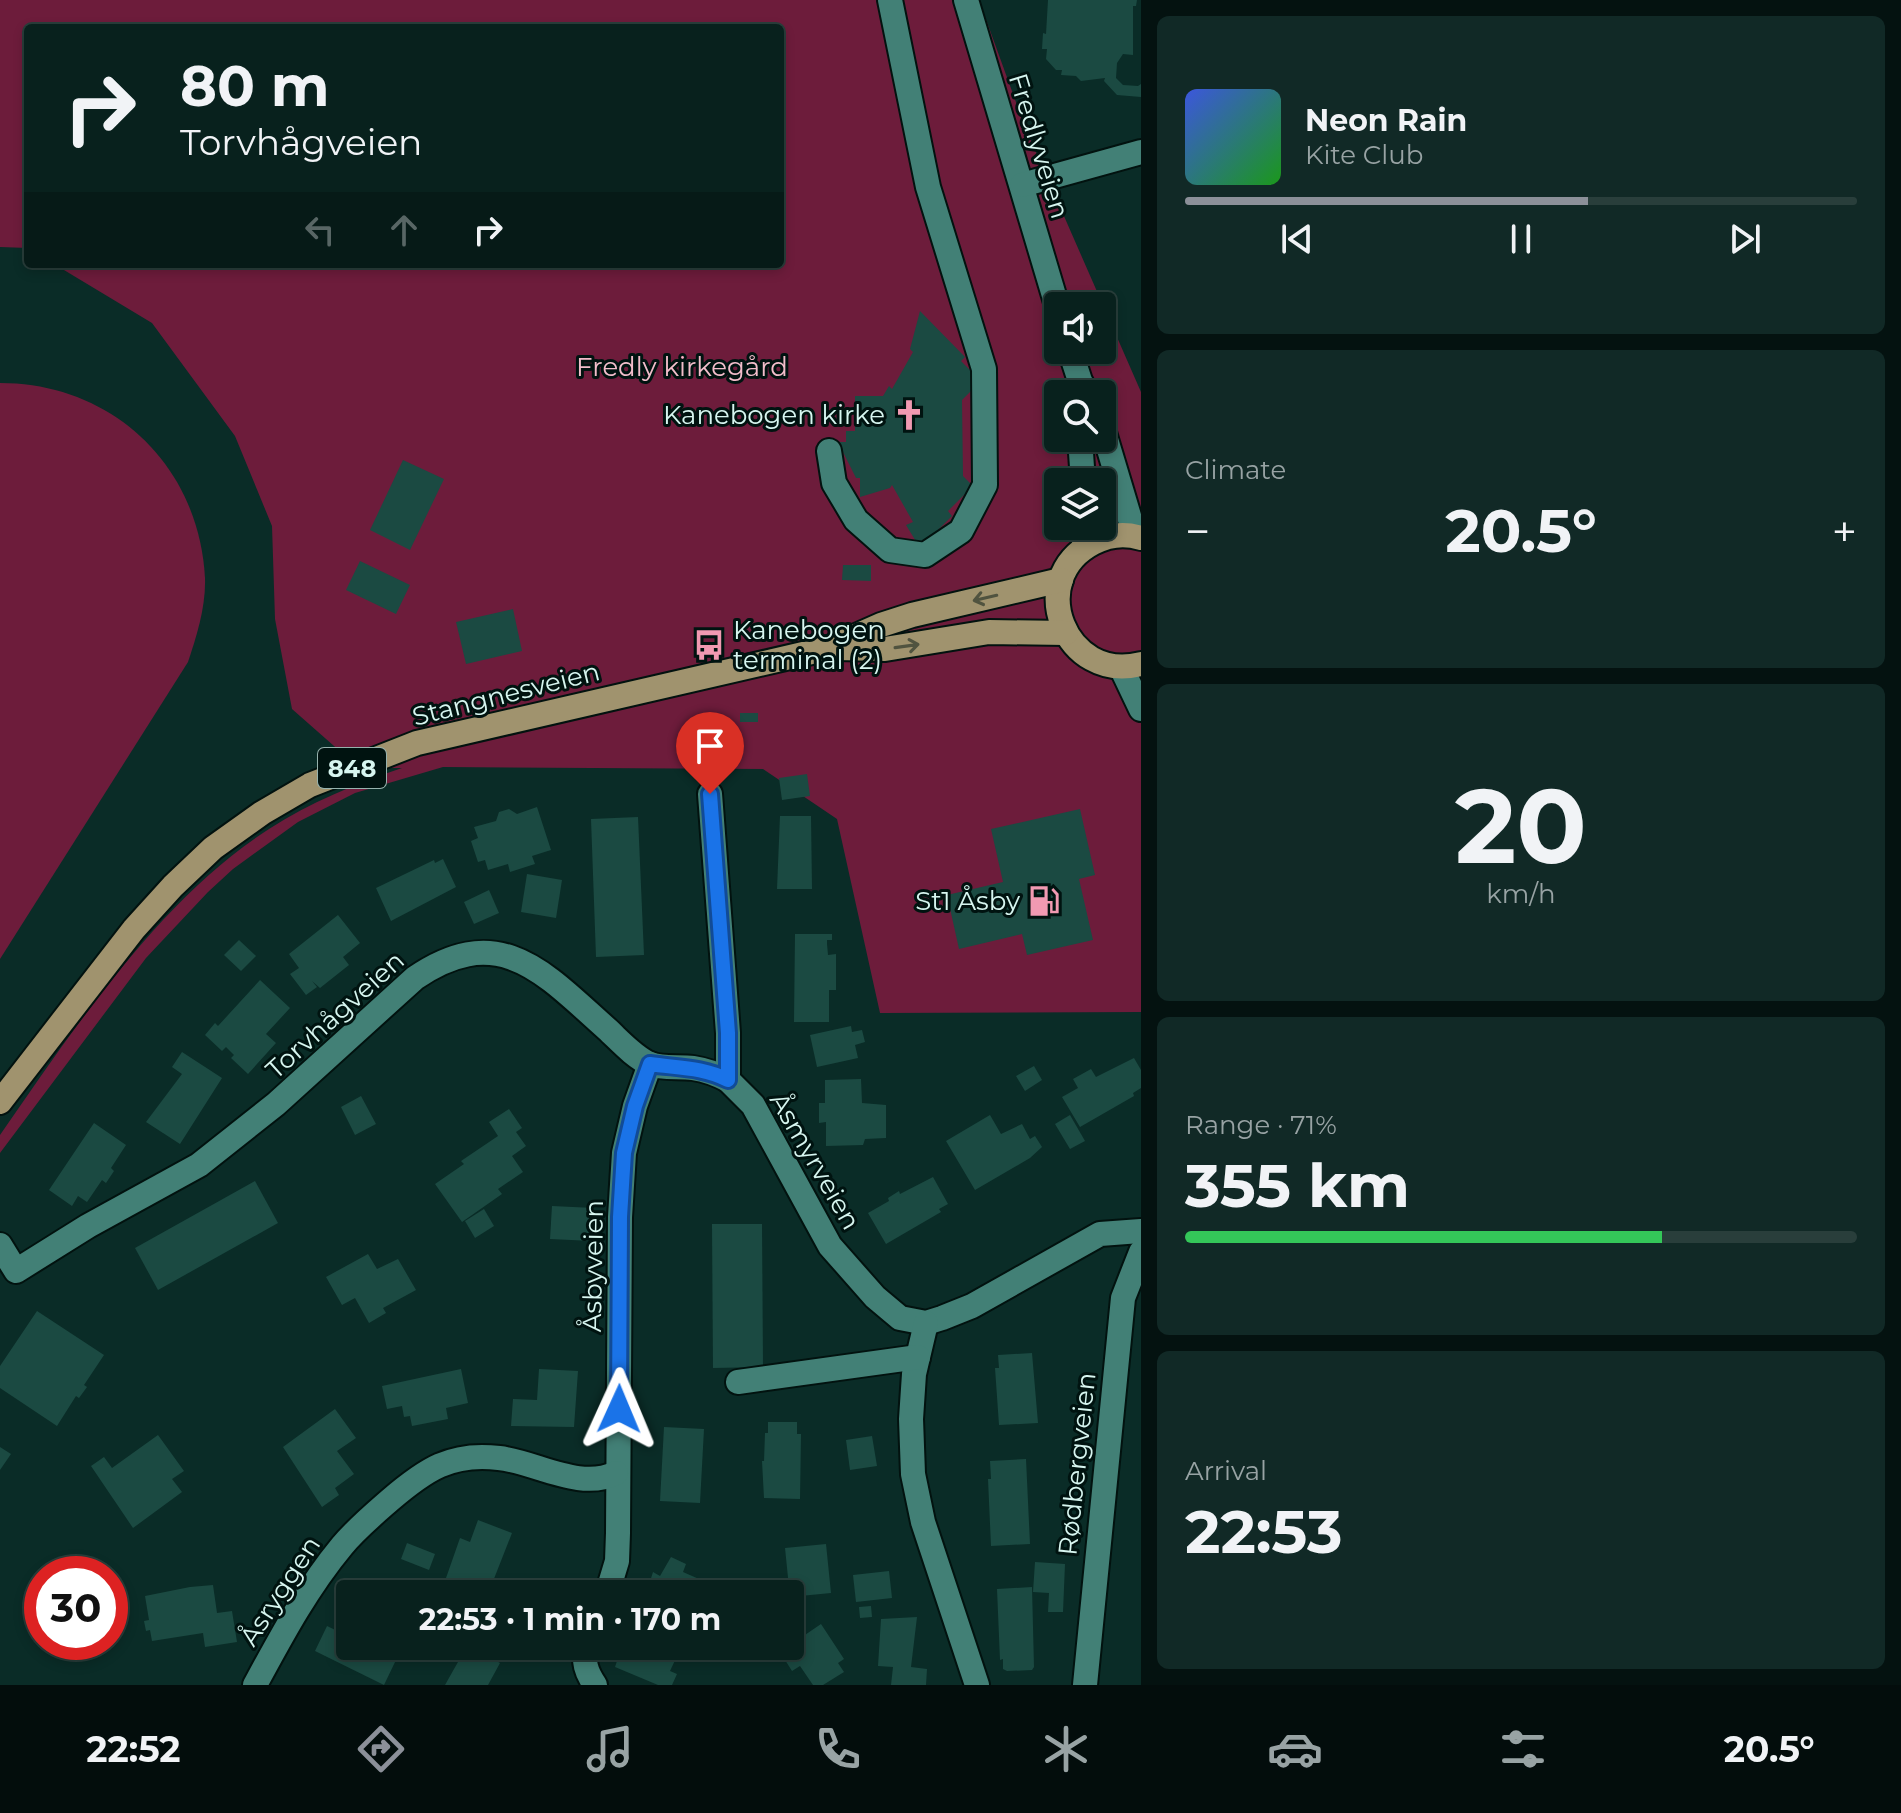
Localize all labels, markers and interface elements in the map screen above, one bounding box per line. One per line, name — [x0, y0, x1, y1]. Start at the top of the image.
text: 80 m — [180, 52, 330, 120]
icon: right — [48, 56, 152, 160]
street label: Fredlyveien — [1002, 70, 1076, 222]
text: Neon Rain — [1305, 102, 1467, 139]
text: Torvhågveien — [180, 120, 422, 164]
text: Kite Club — [1305, 139, 1423, 171]
icon: left — [298, 208, 342, 252]
icon: ahead — [382, 208, 426, 252]
icon: right — [466, 208, 510, 252]
icon: previous — [1275, 217, 1319, 261]
icon: pause — [1499, 217, 1543, 261]
icon: next — [1723, 217, 1767, 261]
map controls — [1044, 292, 1116, 540]
button: sound — [1044, 292, 1116, 364]
park label: Fredly kirkegård — [576, 351, 788, 383]
button: search — [1044, 380, 1116, 452]
church icon: Kanebogen kirke — [892, 398, 926, 432]
place label: Kanebogen kirke — [663, 399, 885, 431]
text: Climate — [1185, 454, 1286, 486]
button: layers — [1044, 468, 1116, 540]
text: 20.5° — [1445, 494, 1597, 567]
text: − — [1185, 504, 1210, 558]
text: + — [1832, 504, 1857, 558]
one-way arrow — [972, 592, 998, 607]
place label: Kanebogen terminal (2) — [733, 614, 885, 676]
bus stop icon: Kanebogen terminal (2) — [692, 628, 726, 662]
one-way arrow — [893, 638, 919, 653]
street label: Stangnesveien — [409, 655, 603, 733]
pin — [676, 712, 744, 794]
icon: arrive — [688, 724, 732, 768]
road number: 848 — [318, 748, 386, 788]
text: 20 — [1455, 762, 1587, 889]
text: km/h — [1486, 878, 1556, 910]
fuel station icon: St1 Åsby — [1027, 884, 1061, 918]
place label: St1 Åsby — [915, 885, 1021, 917]
street label: Torvhågveien — [259, 945, 411, 1085]
street label: Åsmyrveien — [763, 1087, 867, 1235]
text: Range · 71% — [1185, 1109, 1337, 1141]
text: 355 km — [1185, 1149, 1410, 1222]
street label: Åsbyveien — [576, 1200, 610, 1332]
position arrow — [577, 1367, 661, 1451]
street label: Rødbergveien — [1051, 1371, 1103, 1557]
text: Arrival — [1185, 1455, 1267, 1487]
text: 22:53 — [1185, 1495, 1342, 1568]
street label: Åsryggen — [233, 1530, 327, 1652]
speed limit sign: 30 — [24, 1556, 128, 1660]
text: 22:53 · 1 min · 170 m — [419, 1601, 721, 1638]
icon: directions — [353, 1721, 409, 1777]
icon: music — [582, 1721, 638, 1777]
icon: phone — [810, 1721, 866, 1777]
icon: climate — [1038, 1721, 1094, 1777]
icon: car — [1267, 1721, 1323, 1777]
icon: filters — [1495, 1721, 1551, 1777]
text: 22:52 — [86, 1727, 181, 1771]
text: 20.5° — [1724, 1727, 1815, 1771]

